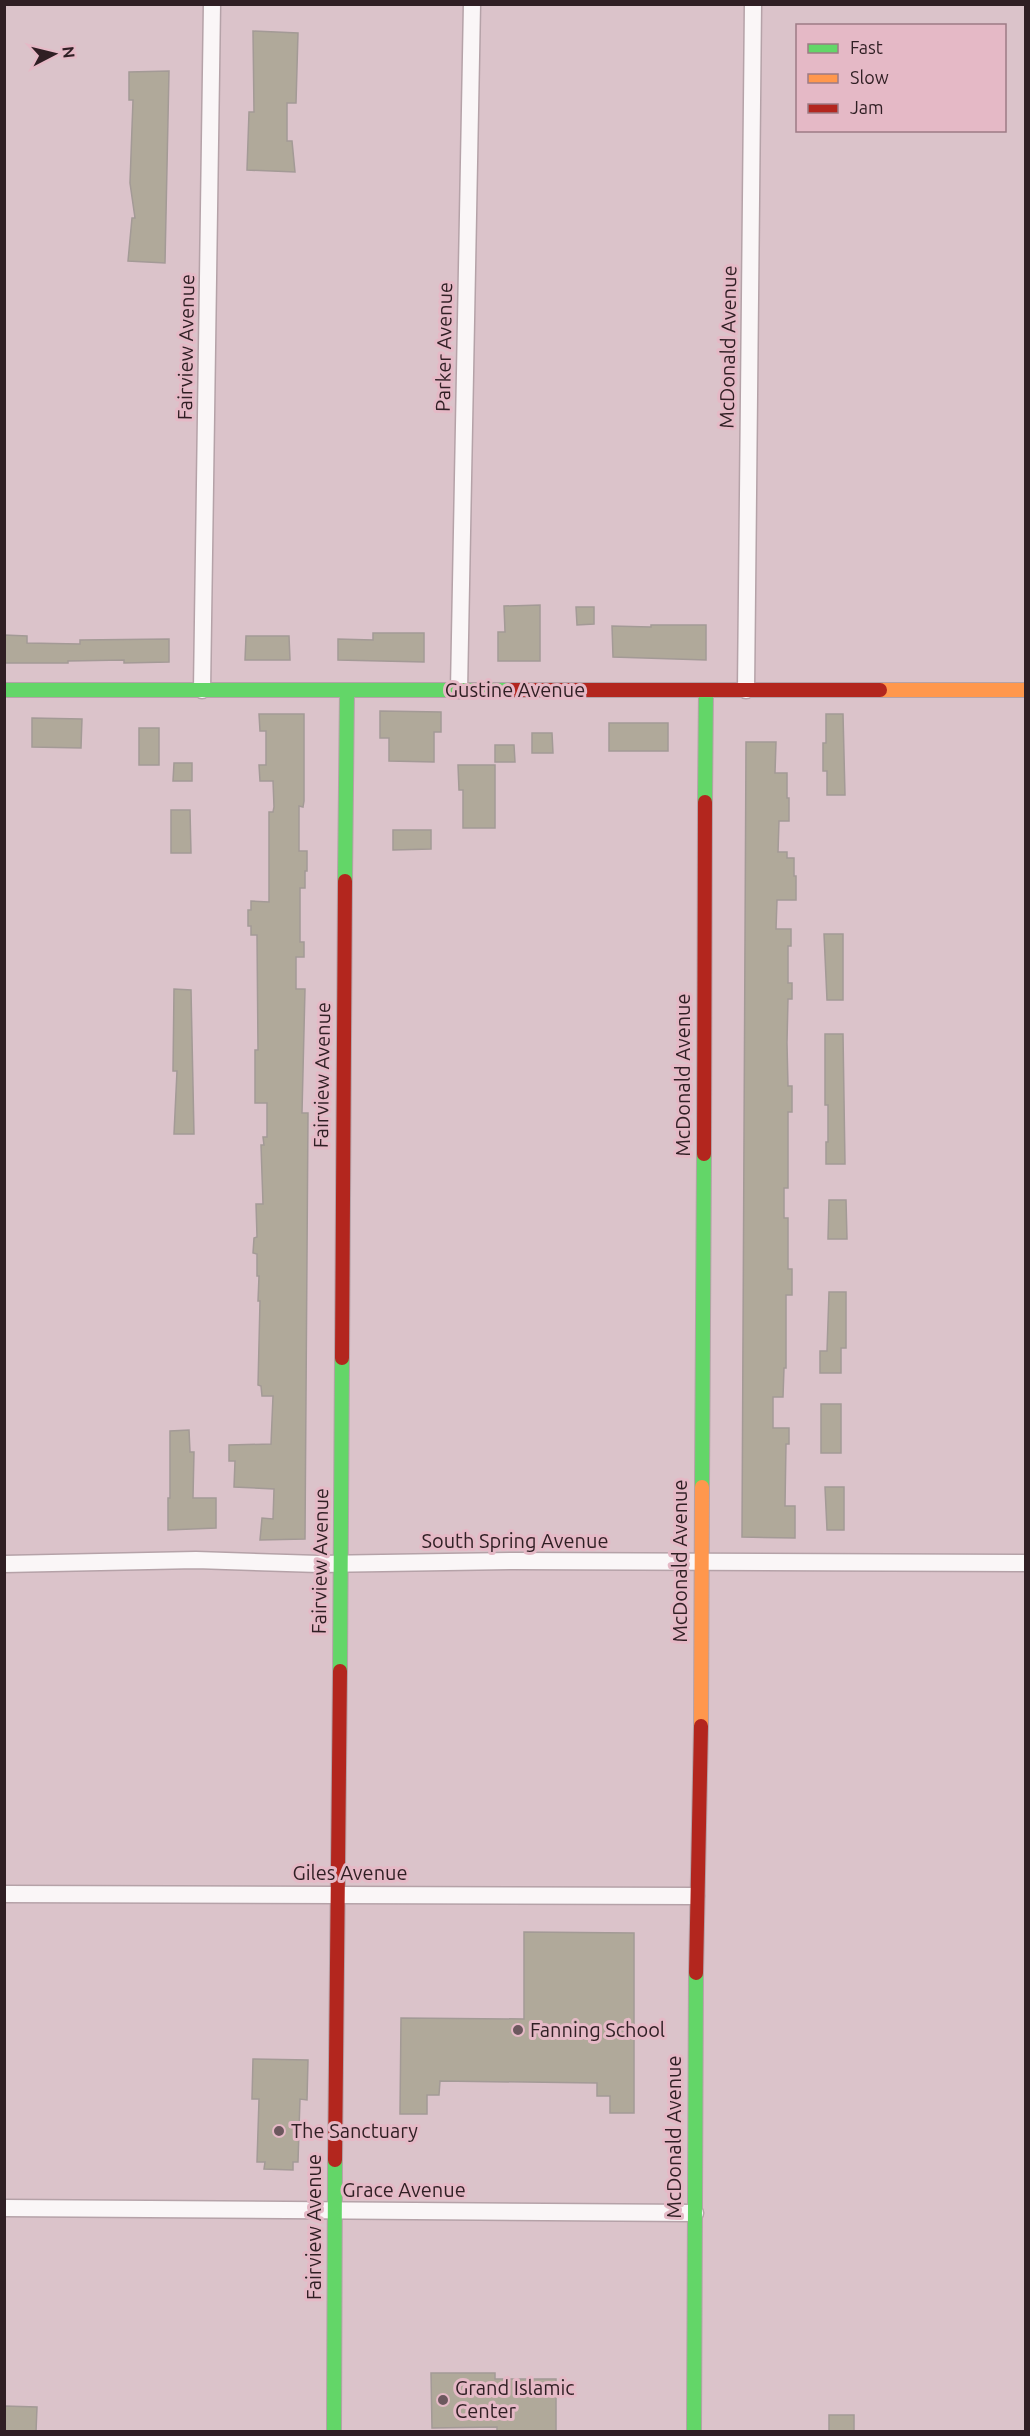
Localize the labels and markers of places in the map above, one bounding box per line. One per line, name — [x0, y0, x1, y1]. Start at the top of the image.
place label: Fanning School — [530, 2018, 665, 2041]
marker: Fanning School — [511, 2023, 525, 2037]
place label: The Sanctuary — [291, 2119, 418, 2142]
marker: The Sanctuary — [272, 2124, 286, 2138]
place label: Grand Islamic Center — [455, 2376, 575, 2422]
marker: Grand Islamic Center — [436, 2393, 450, 2407]

